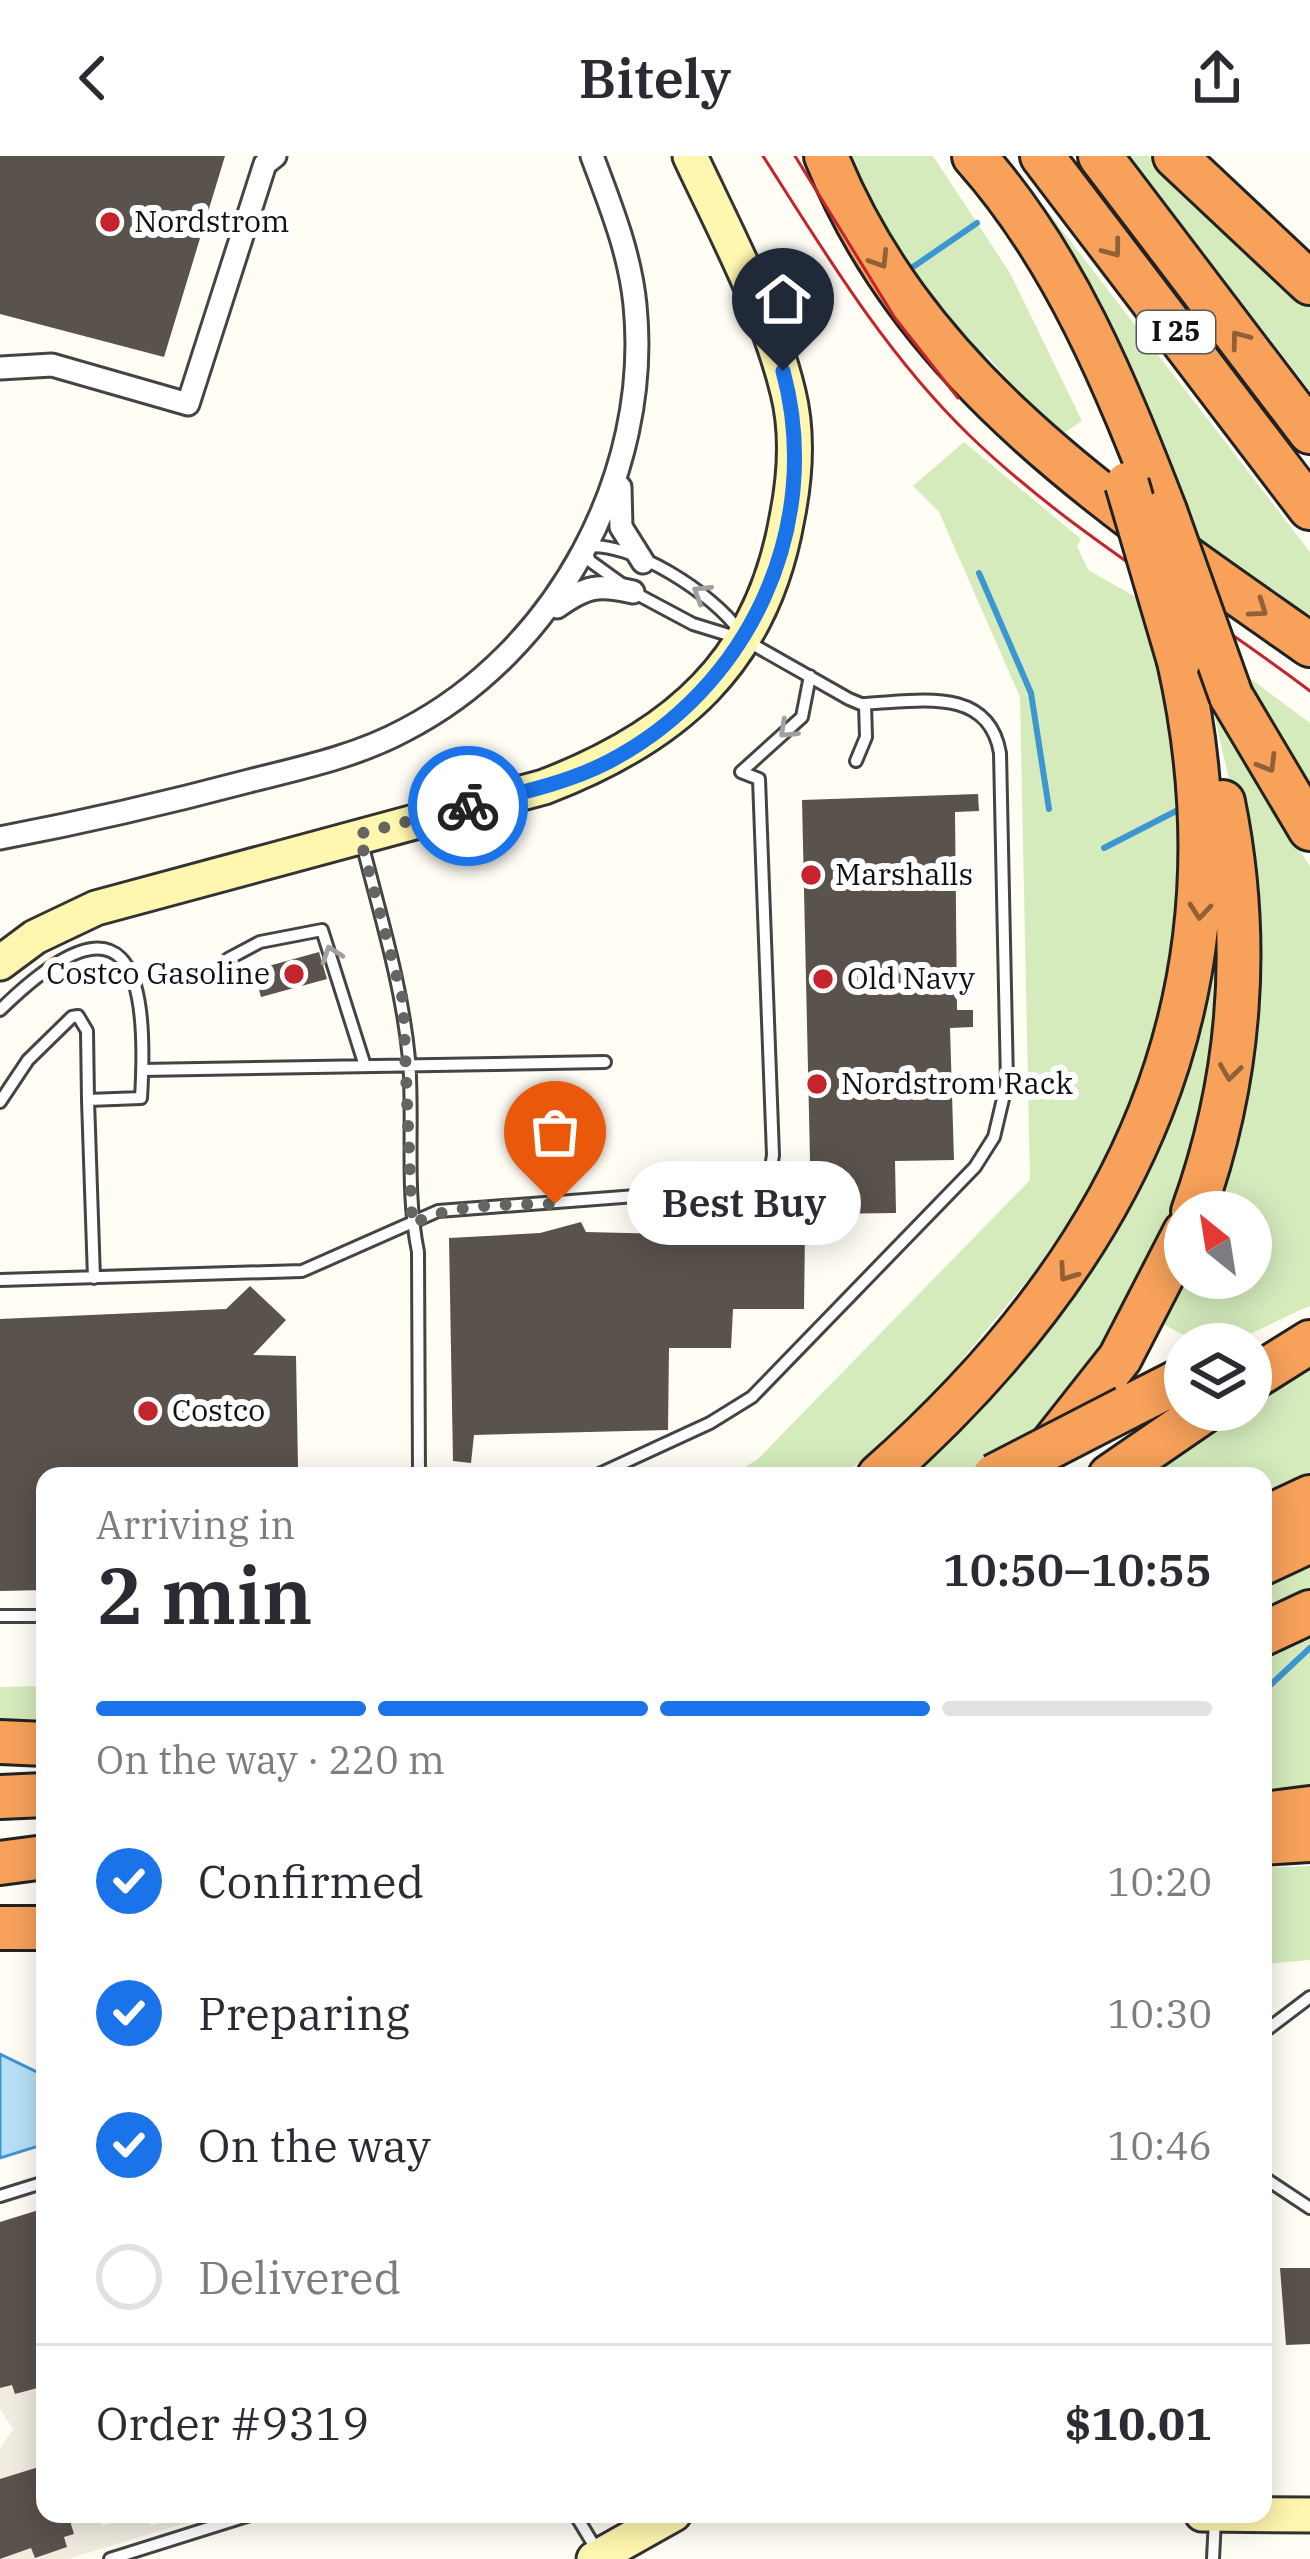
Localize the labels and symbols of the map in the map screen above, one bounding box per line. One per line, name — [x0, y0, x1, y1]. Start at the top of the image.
place label: Nordstrom — [134, 201, 289, 240]
marker: Nordstrom — [97, 209, 123, 235]
one-way arrow — [1099, 235, 1120, 257]
one-way arrow — [866, 247, 888, 269]
pin — [732, 248, 834, 371]
road number: I 25 — [1137, 311, 1215, 353]
one-way arrow — [1232, 330, 1253, 352]
one-way arrow — [692, 585, 714, 607]
one-way arrow — [1246, 595, 1268, 617]
one-way arrow — [779, 716, 800, 737]
courier — [408, 746, 528, 866]
one-way arrow — [1254, 751, 1276, 773]
place label: Marshalls — [835, 854, 973, 893]
marker: Marshalls — [798, 862, 824, 888]
one-way arrow — [1188, 902, 1213, 921]
one-way arrow — [321, 945, 345, 966]
place label: Costco Gasoline — [46, 953, 270, 992]
place label: Old Navy — [847, 958, 975, 997]
marker: Costco Gasoline — [281, 961, 307, 987]
marker: Old Navy — [810, 966, 836, 992]
one-way arrow — [1218, 1062, 1244, 1082]
place label: Nordstrom Rack — [841, 1063, 1073, 1102]
marker: Nordstrom Rack — [804, 1071, 830, 1097]
pin — [504, 1081, 606, 1204]
callout: Best Buy — [627, 1162, 861, 1246]
north arrow — [1164, 1191, 1272, 1299]
one-way arrow — [1059, 1259, 1081, 1281]
place label: Costco — [172, 1390, 265, 1429]
marker: Costco — [135, 1398, 161, 1424]

